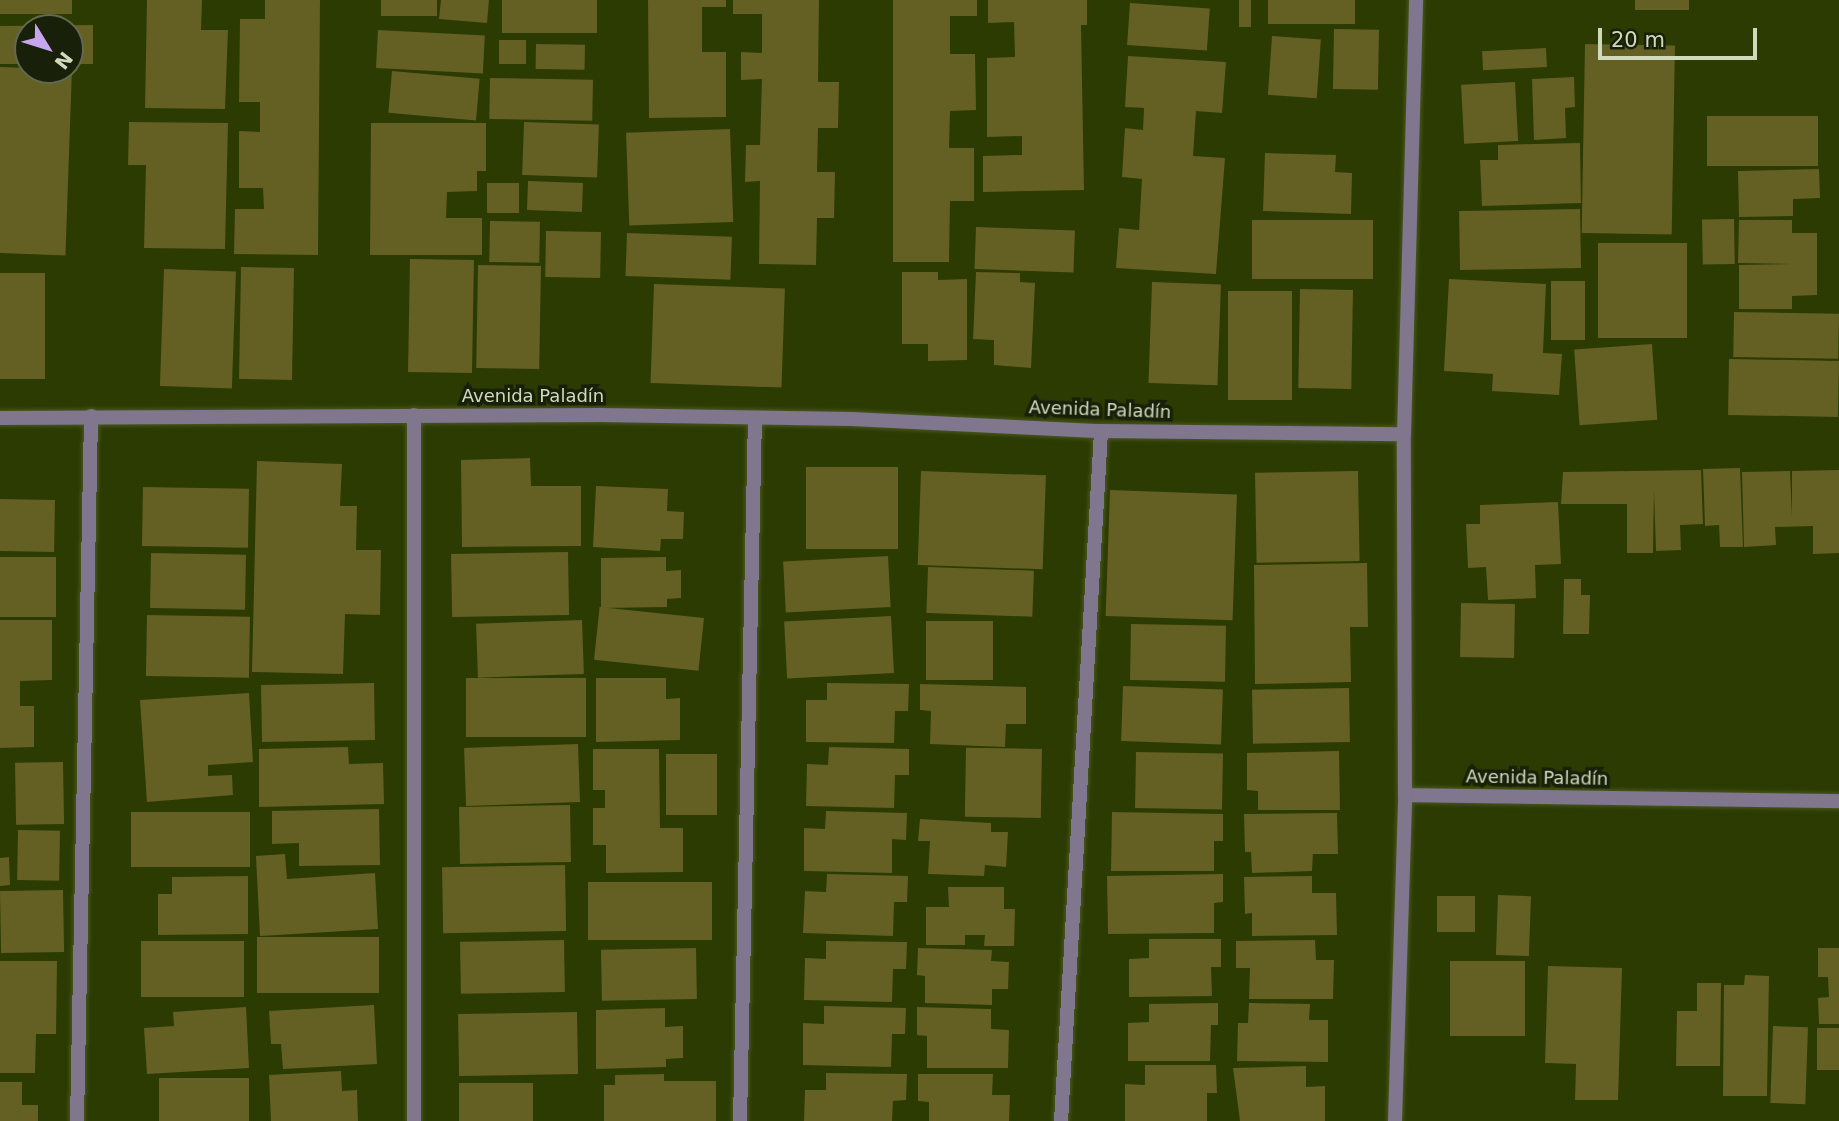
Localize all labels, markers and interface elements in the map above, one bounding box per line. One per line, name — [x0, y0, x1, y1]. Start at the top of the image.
north arrow — [14, 14, 84, 84]
scale bar — [1601, 14, 1760, 58]
text: 20 m — [1611, 28, 1665, 52]
text: N — [50, 48, 78, 74]
street label: Avenida Paladín — [462, 385, 604, 407]
street label: Avenida Paladín — [1028, 397, 1172, 423]
street label: Avenida Paladín — [1466, 766, 1608, 790]

